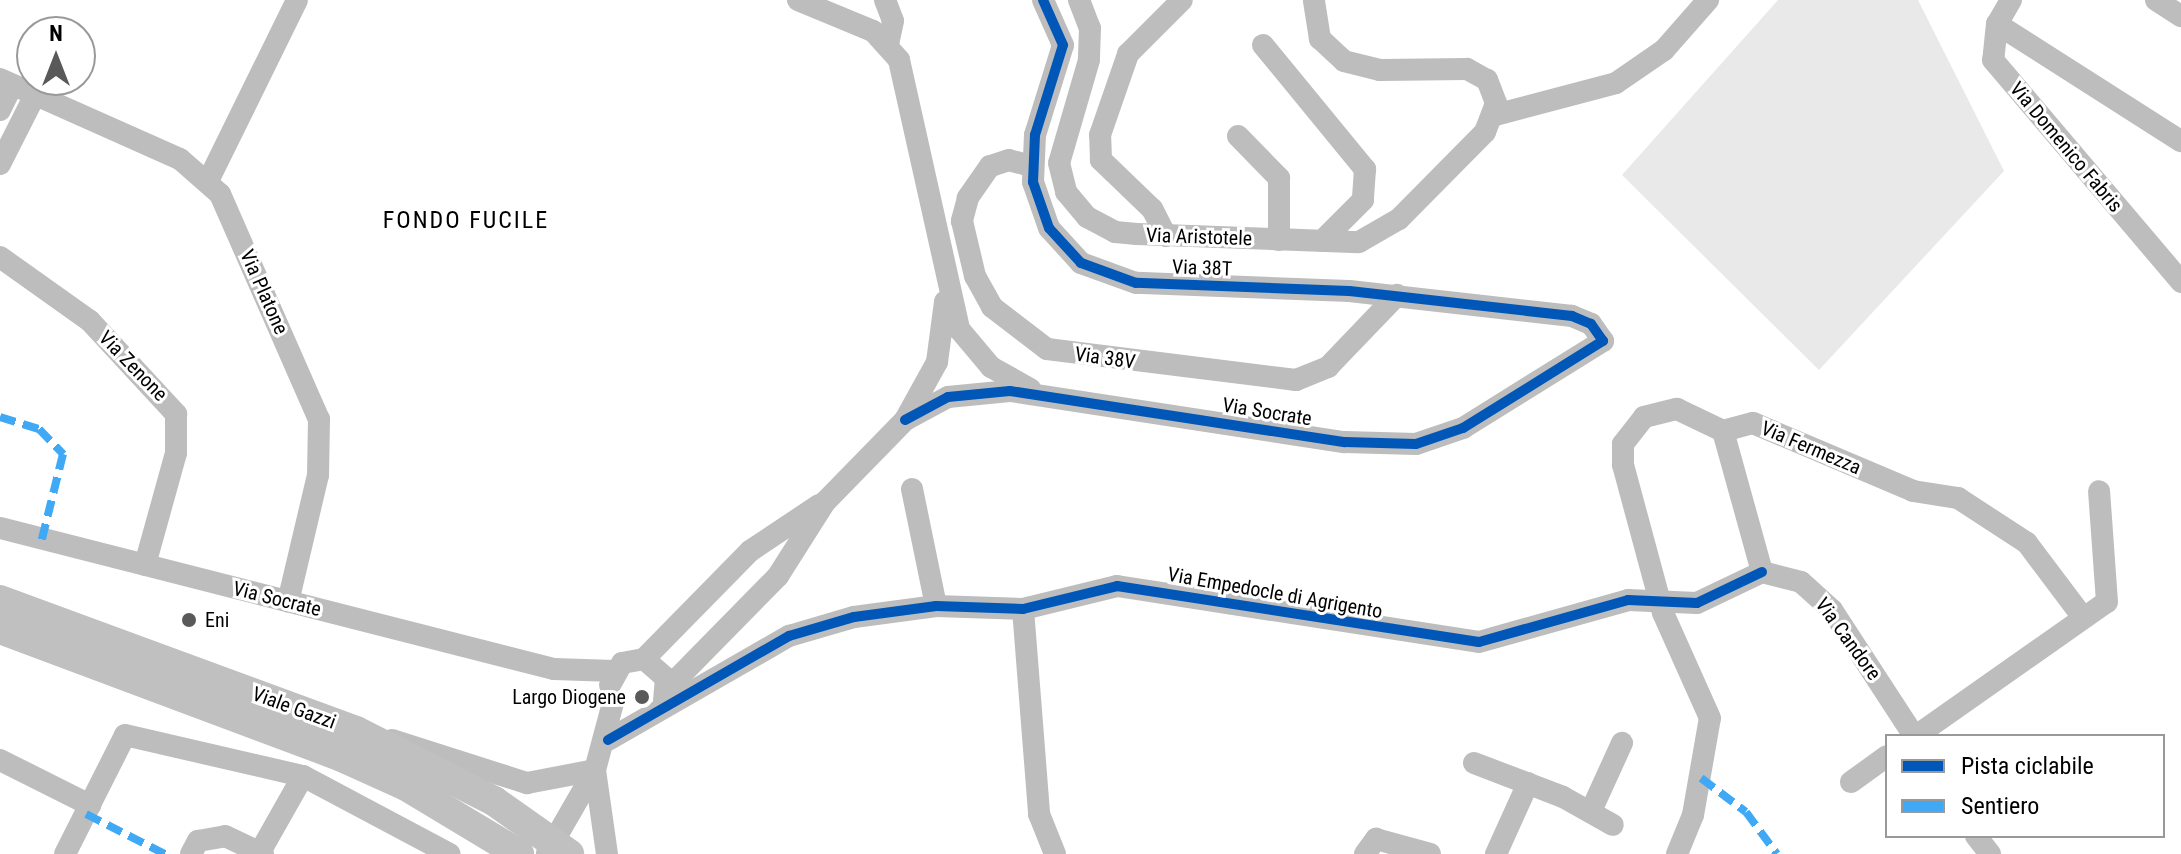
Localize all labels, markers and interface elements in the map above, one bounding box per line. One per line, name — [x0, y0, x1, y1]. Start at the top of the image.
north arrow — [16, 16, 96, 96]
text: N — [49, 21, 63, 46]
street label: Via Domenico Fabris — [2005, 77, 2127, 217]
district label: FONDO FUCILE — [383, 207, 549, 235]
street label: Via Aristotele — [1145, 223, 1253, 251]
street label: Via Platone — [235, 246, 293, 338]
street label: Via 38T — [1172, 255, 1232, 281]
street label: Via Zenone — [94, 326, 172, 406]
street label: Via 38V — [1073, 342, 1137, 374]
street label: Via Socrate — [1221, 393, 1313, 431]
street label: Via Fermezza — [1757, 416, 1865, 480]
street label: Via Empedocle di Agrigento — [1166, 562, 1384, 624]
street label: Via Socrate — [230, 576, 324, 622]
street label: Via Candore — [1810, 593, 1886, 685]
place label: Eni — [205, 608, 229, 632]
marker: Eni — [180, 611, 198, 629]
street label: Viale Gazzi — [249, 682, 339, 734]
place label: Largo Diogene — [512, 685, 626, 709]
marker: Largo Diogene — [633, 688, 651, 706]
legend — [1885, 734, 2165, 838]
text: Pista ciclabile — [1961, 752, 2094, 780]
text: Sentiero — [1961, 792, 2039, 820]

